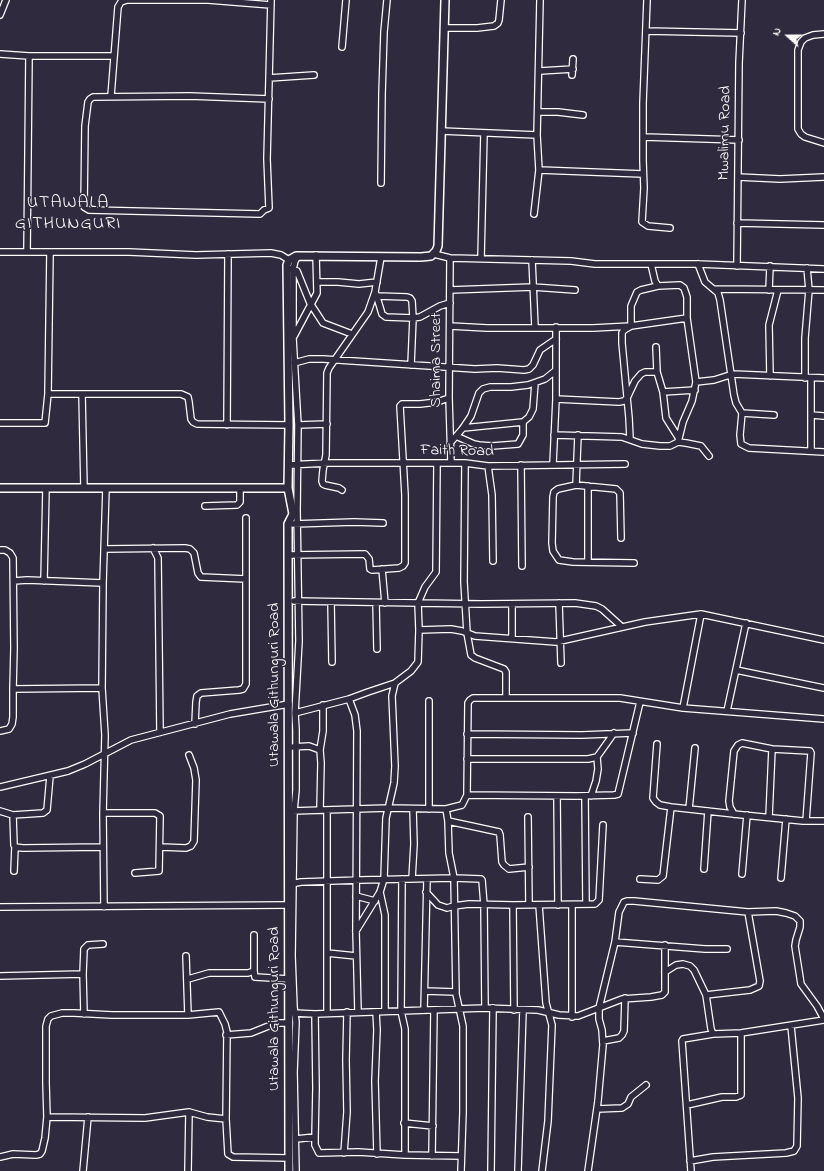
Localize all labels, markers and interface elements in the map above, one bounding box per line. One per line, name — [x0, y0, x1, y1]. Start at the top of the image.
north arrow — [768, 16, 808, 56]
text: N — [768, 25, 786, 38]
street label: Mwalimu Road — [716, 85, 736, 181]
district label: UTAWALA GITHUNGURI — [15, 193, 121, 236]
street label: Shaima Street — [427, 313, 447, 407]
street label: Faith Road — [420, 442, 494, 462]
street label: Utawala Githunguri Road — [265, 603, 285, 767]
street label: Utawala Githunguri Road — [265, 927, 285, 1091]

